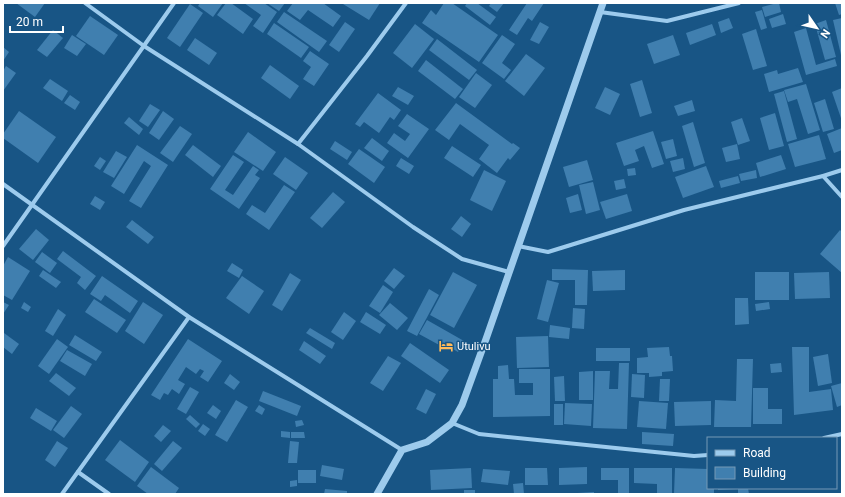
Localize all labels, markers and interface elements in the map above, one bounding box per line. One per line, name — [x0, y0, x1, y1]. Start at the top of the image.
scale bar — [10, 8, 63, 34]
north arrow — [797, 8, 837, 48]
text: 20 m — [16, 15, 43, 29]
text: N — [817, 26, 832, 40]
hotel icon: Utulivu — [438, 338, 454, 354]
place label: Utulivu — [457, 340, 491, 353]
legend — [707, 437, 837, 489]
text: Road — [743, 446, 771, 460]
text: Building — [743, 466, 786, 480]

